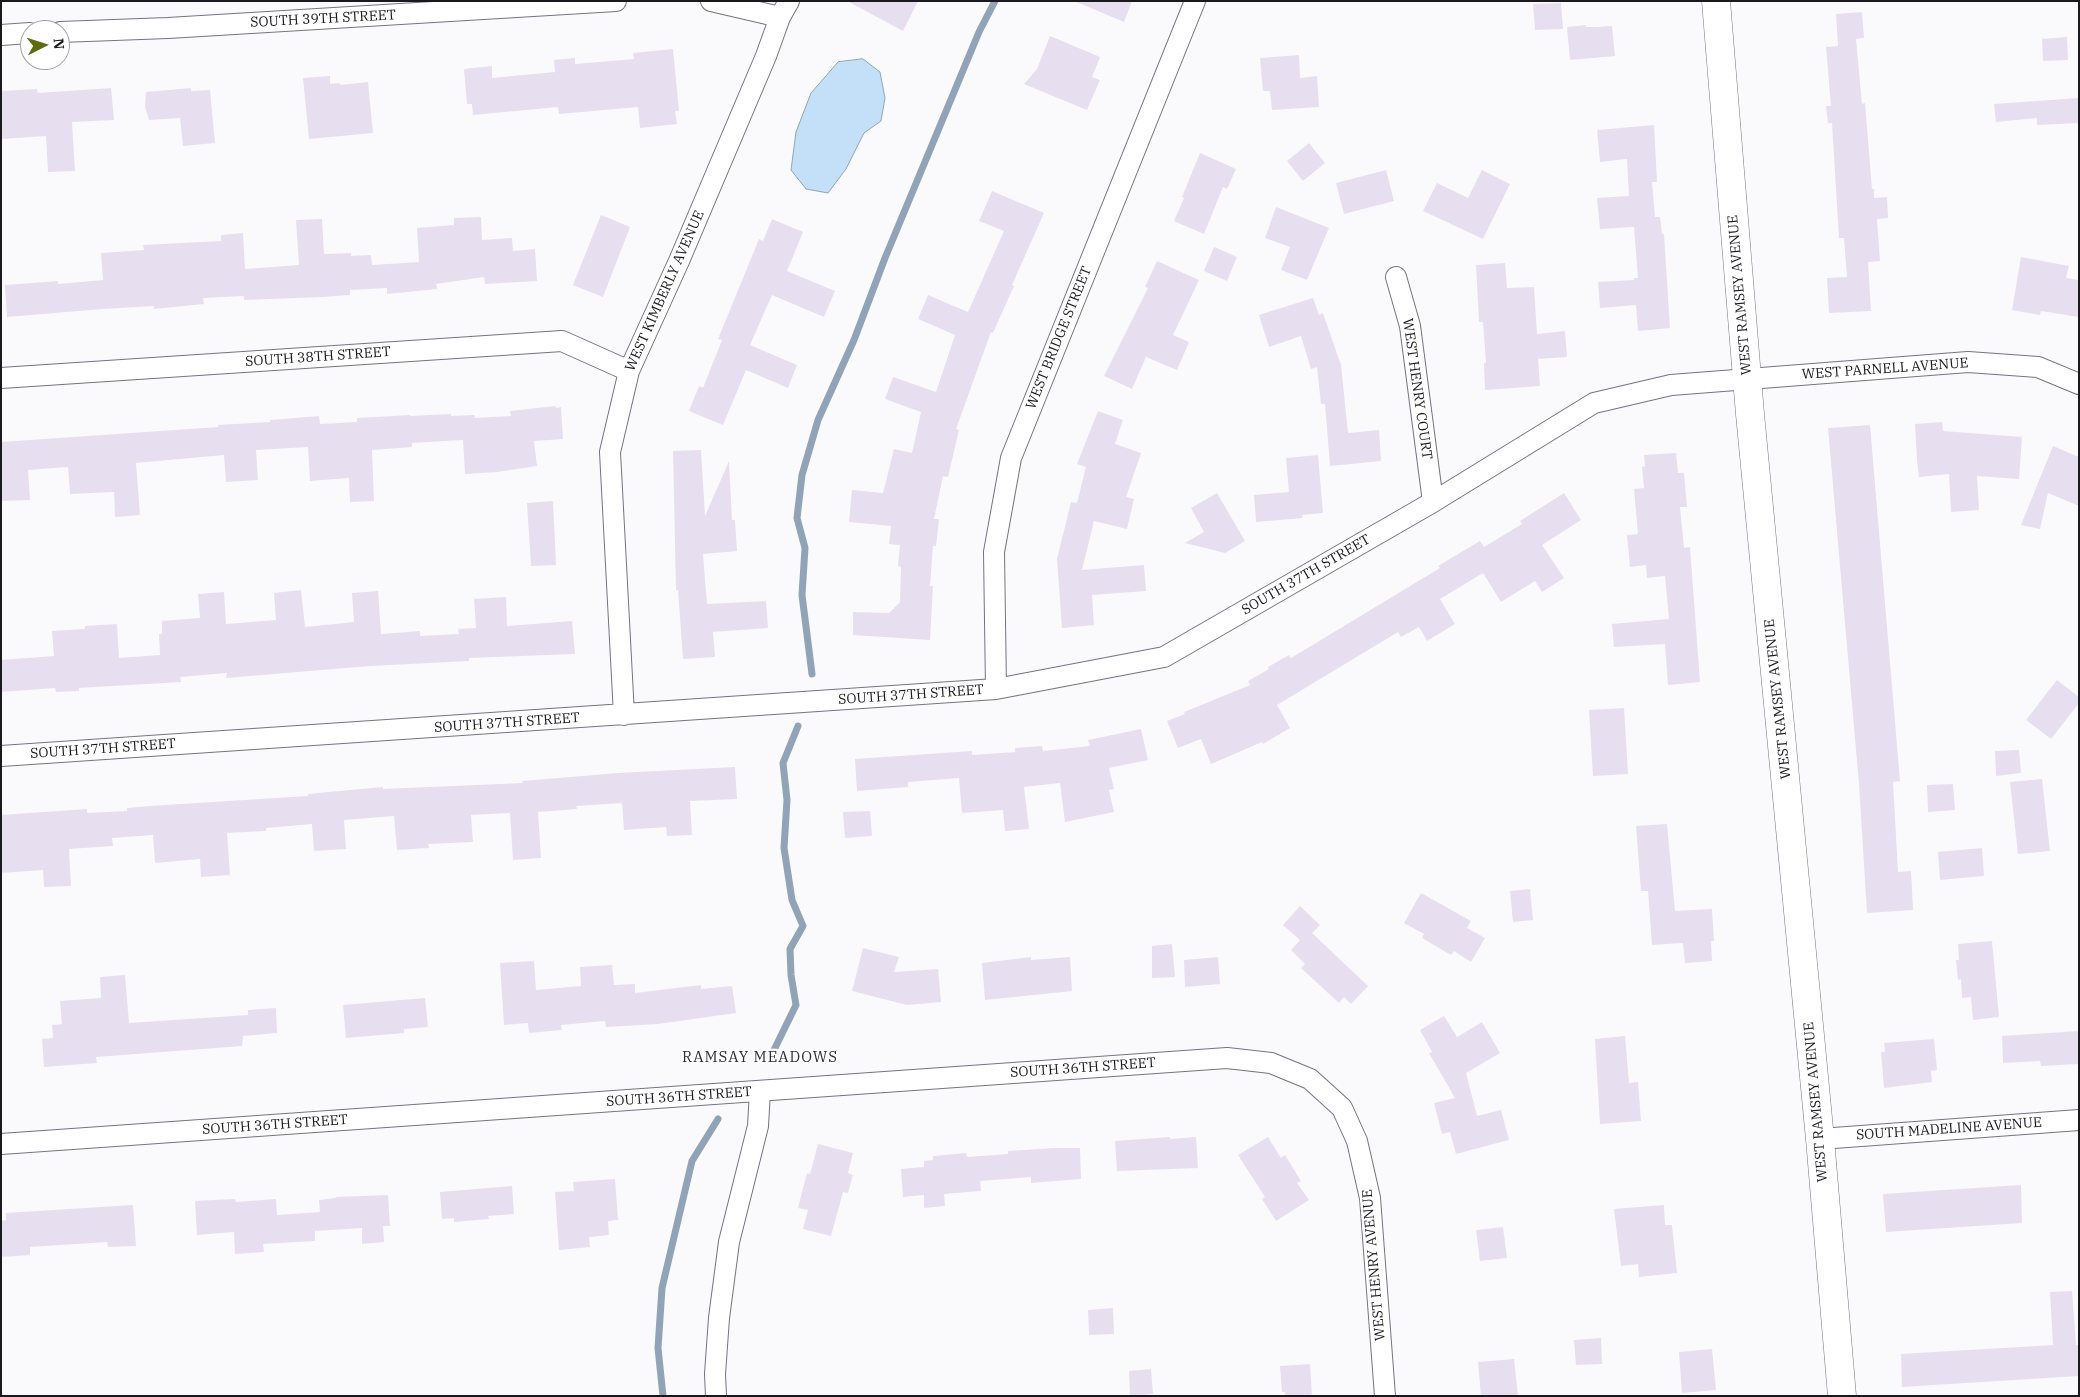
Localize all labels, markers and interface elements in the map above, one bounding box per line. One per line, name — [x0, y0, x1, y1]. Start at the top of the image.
street label: SOUTH 39TH STREET — [250, 7, 396, 31]
north arrow — [20, 20, 70, 70]
text: N — [49, 37, 68, 50]
street label: WEST KIMBERLY AVENUE — [622, 208, 708, 374]
street label: WEST RAMSEY AVENUE — [1725, 214, 1755, 376]
street label: WEST BRIDGE STREET — [1023, 264, 1095, 412]
street label: WEST HENRY COURT — [1399, 317, 1435, 461]
street label: SOUTH 38TH STREET — [245, 344, 391, 370]
street label: WEST PARNELL AVENUE — [1801, 355, 1969, 383]
street label: SOUTH 37TH STREET — [1239, 531, 1373, 619]
street label: WEST RAMSEY AVENUE — [1761, 618, 1795, 780]
street label: SOUTH 37TH STREET — [838, 682, 984, 708]
street label: SOUTH 37TH STREET — [434, 710, 580, 736]
street label: SOUTH 37TH STREET — [30, 736, 176, 762]
street label: WEST RAMSEY AVENUE — [1801, 1021, 1831, 1183]
district label: RAMSAY MEADOWS — [680, 1049, 840, 1067]
street label: SOUTH 36TH STREET — [1010, 1055, 1156, 1081]
street label: SOUTH 36TH STREET — [606, 1084, 752, 1110]
street label: SOUTH 36TH STREET — [202, 1112, 348, 1138]
street label: SOUTH MADELINE AVENUE — [1856, 1114, 2042, 1144]
street label: WEST HENRY AVENUE — [1359, 1188, 1389, 1342]

